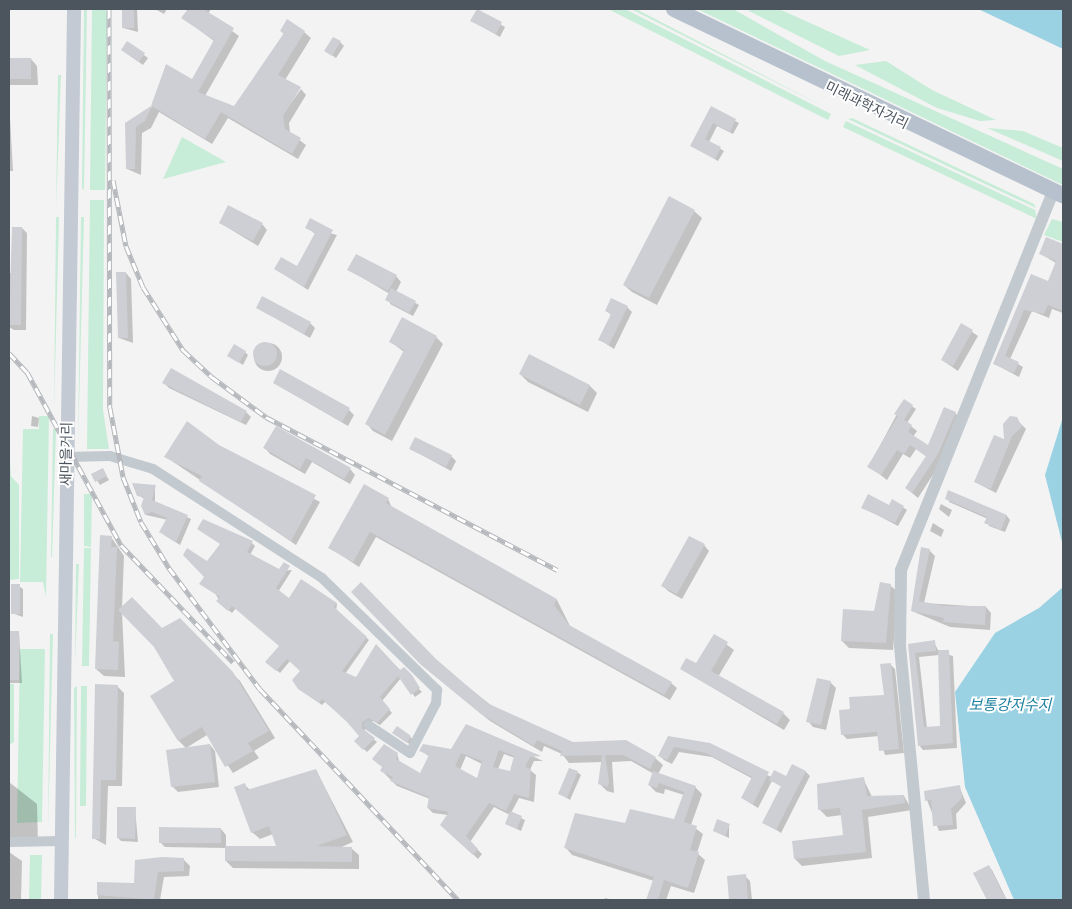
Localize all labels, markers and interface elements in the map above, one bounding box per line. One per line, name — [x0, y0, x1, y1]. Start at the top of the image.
street label: 미래과학자거리 — [823, 78, 911, 132]
street label: 새마을거리 — [57, 422, 75, 486]
water label: 보통강저수지 — [969, 697, 1051, 715]

